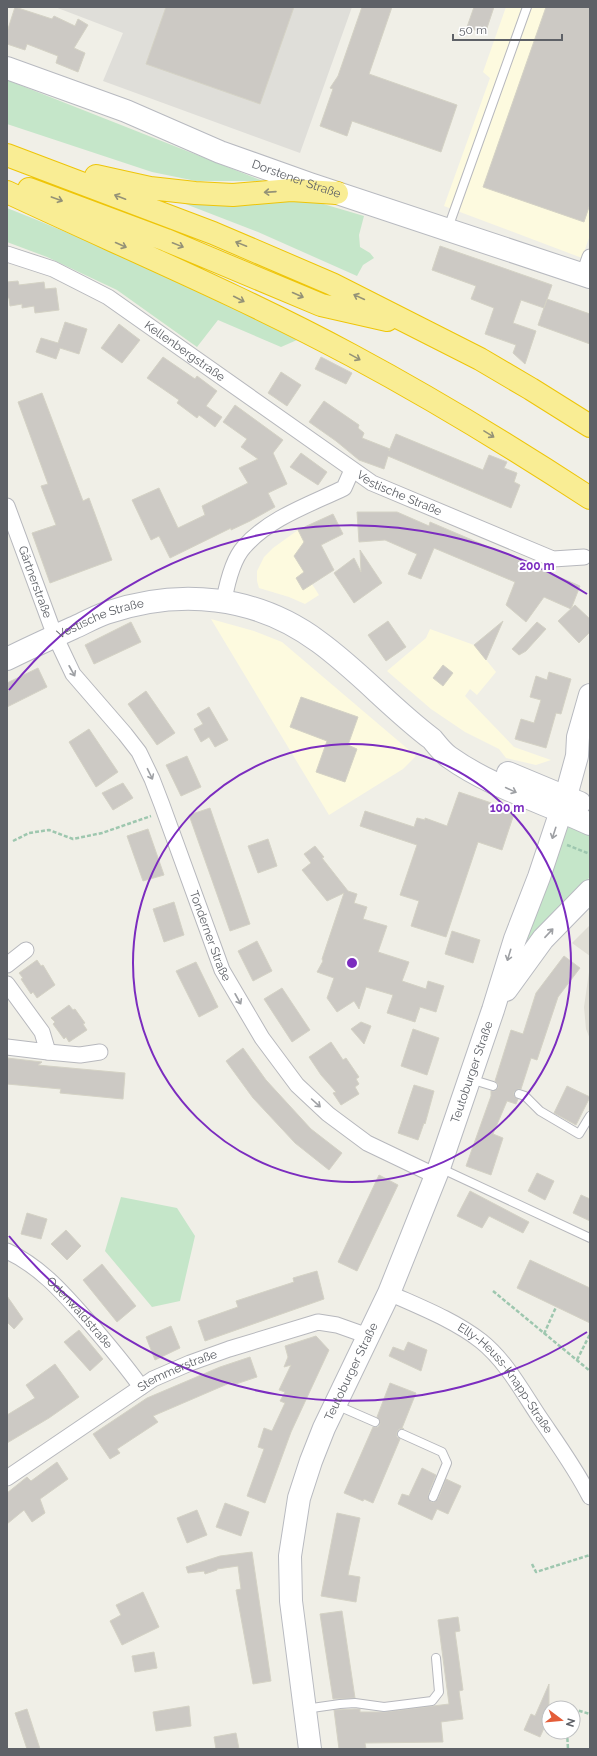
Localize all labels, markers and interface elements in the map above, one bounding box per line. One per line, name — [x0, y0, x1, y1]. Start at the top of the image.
scale bar — [453, 16, 562, 42]
text: 50 m — [459, 23, 487, 37]
street label: Dorstener Straße — [250, 157, 343, 201]
one-way arrow — [264, 189, 277, 196]
one-way arrow — [114, 192, 126, 200]
one-way arrow — [51, 195, 63, 203]
one-way arrow — [235, 240, 247, 247]
one-way arrow — [114, 242, 126, 249]
one-way arrow — [172, 242, 184, 250]
one-way arrow — [292, 292, 304, 300]
one-way arrow — [354, 293, 366, 300]
one-way arrow — [233, 296, 245, 303]
street label: Kellenbergstraße — [142, 318, 228, 384]
one-way arrow — [349, 354, 361, 362]
one-way arrow — [483, 430, 495, 438]
street label: Vestische Straße — [354, 467, 444, 518]
street label: Gärtnerstraße — [15, 544, 55, 620]
text: 200 m — [519, 559, 555, 573]
street label: Vestische Straße — [55, 596, 145, 641]
one-way arrow — [68, 665, 76, 677]
one-way arrow — [147, 768, 154, 780]
one-way arrow — [505, 787, 517, 794]
text: 100 m — [490, 801, 524, 815]
one-way arrow — [550, 827, 557, 840]
street label: Tonderner Straße — [187, 889, 234, 983]
one-way arrow — [544, 928, 554, 938]
one-way arrow — [505, 949, 513, 961]
centre of rings — [345, 956, 359, 970]
one-way arrow — [235, 993, 243, 1005]
street label: Teutoburger Straße — [448, 1019, 496, 1125]
one-way arrow — [310, 1098, 320, 1107]
street label: Odenwaldstraße — [44, 1274, 115, 1351]
street label: Teutoburger Straße — [322, 1320, 381, 1423]
street label: Elly-Heuss-Knapp-Straße — [455, 1320, 555, 1436]
street label: Stemmerstraße — [135, 1347, 219, 1394]
north arrow — [541, 1700, 581, 1740]
text: N — [563, 1717, 578, 1728]

